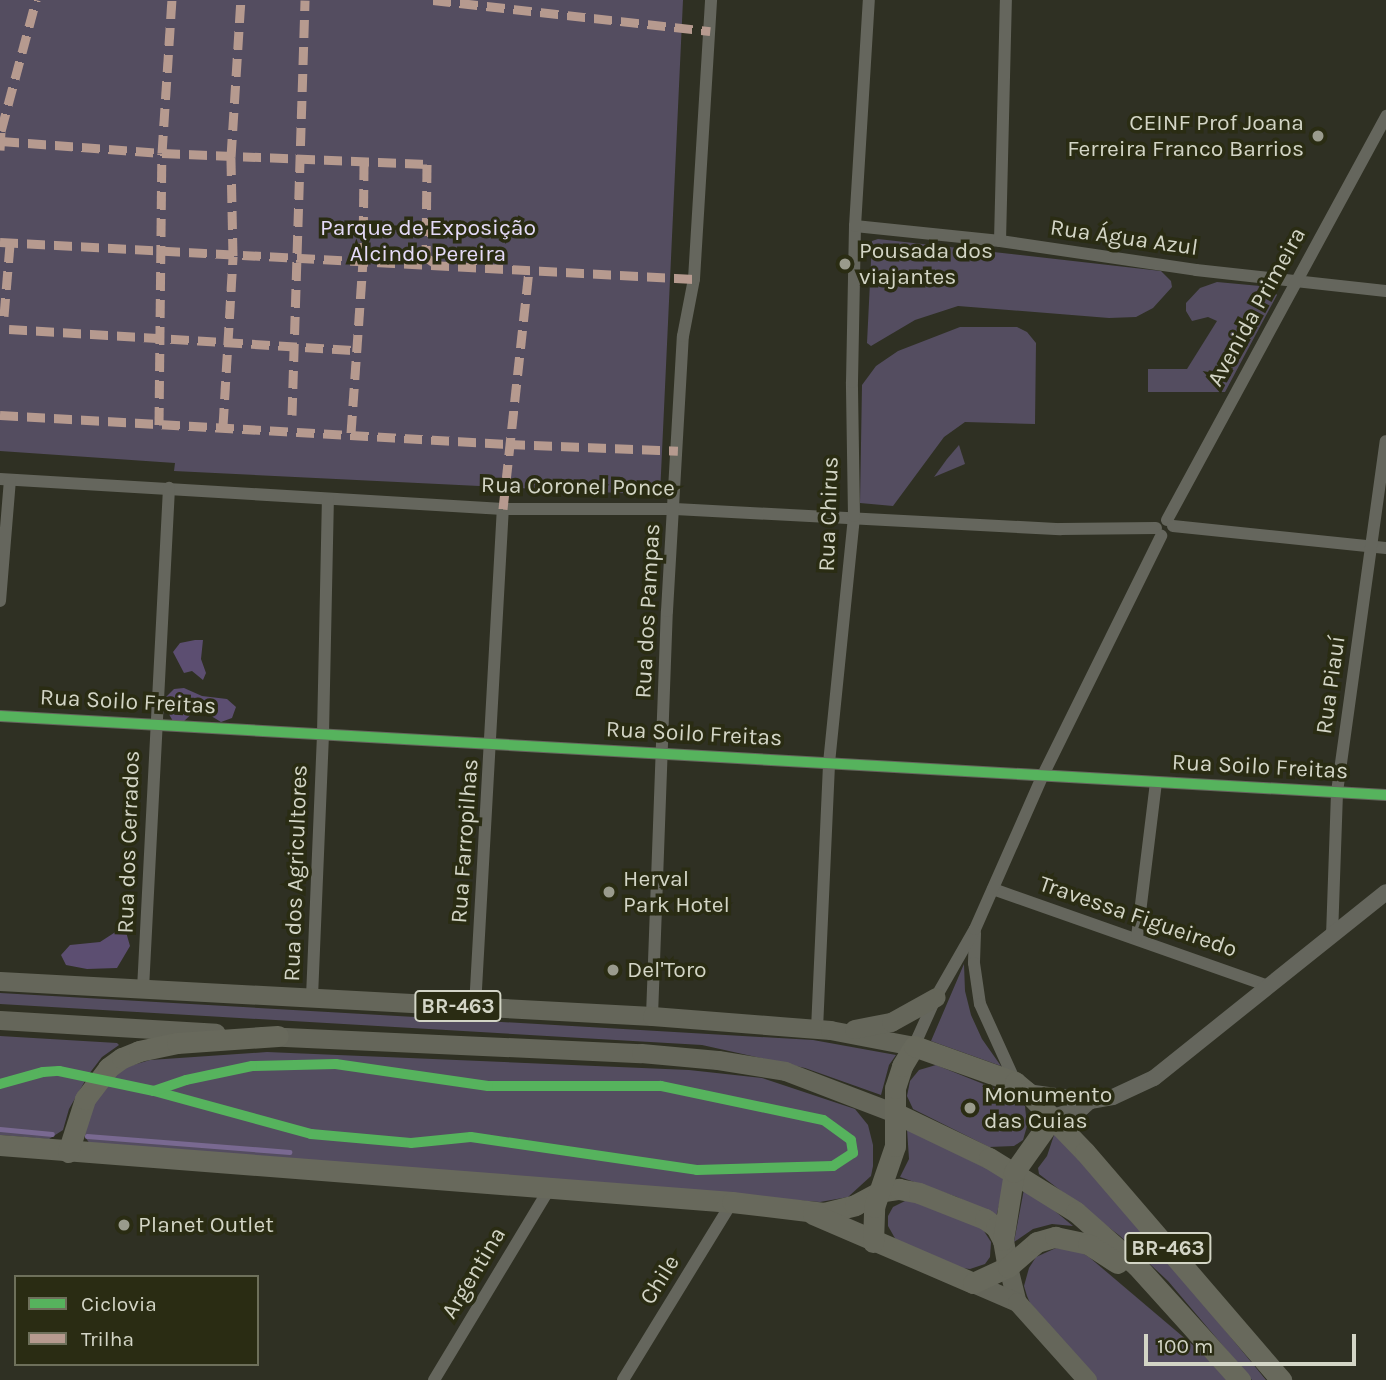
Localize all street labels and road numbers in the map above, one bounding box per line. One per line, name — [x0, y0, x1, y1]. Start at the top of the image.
street label: Rua Água Azul — [1048, 214, 1200, 262]
street label: Avenida Primeira — [1202, 223, 1312, 391]
street label: Rua Chirus — [813, 456, 845, 572]
street label: Rua Coronel Ponce — [481, 472, 675, 502]
street label: Rua dos Pampas — [630, 523, 666, 699]
street label: Rua Piauí — [1310, 634, 1352, 736]
street label: Rua Soilo Freitas — [39, 684, 217, 720]
street label: Rua Soilo Freitas — [605, 716, 783, 752]
street label: Rua Soilo Freitas — [1171, 749, 1349, 785]
street label: Rua dos Cerrados — [112, 750, 146, 934]
street label: Rua Farropilhas — [445, 758, 485, 924]
street label: Rua dos Agricultores — [278, 764, 314, 982]
street label: Travessa Figueiredo — [1036, 870, 1240, 964]
road number: BR-463 — [414, 988, 502, 1024]
street label: Argentina — [436, 1222, 512, 1324]
road number: BR-463 — [1124, 1230, 1212, 1266]
street label: Chile — [634, 1250, 686, 1310]

